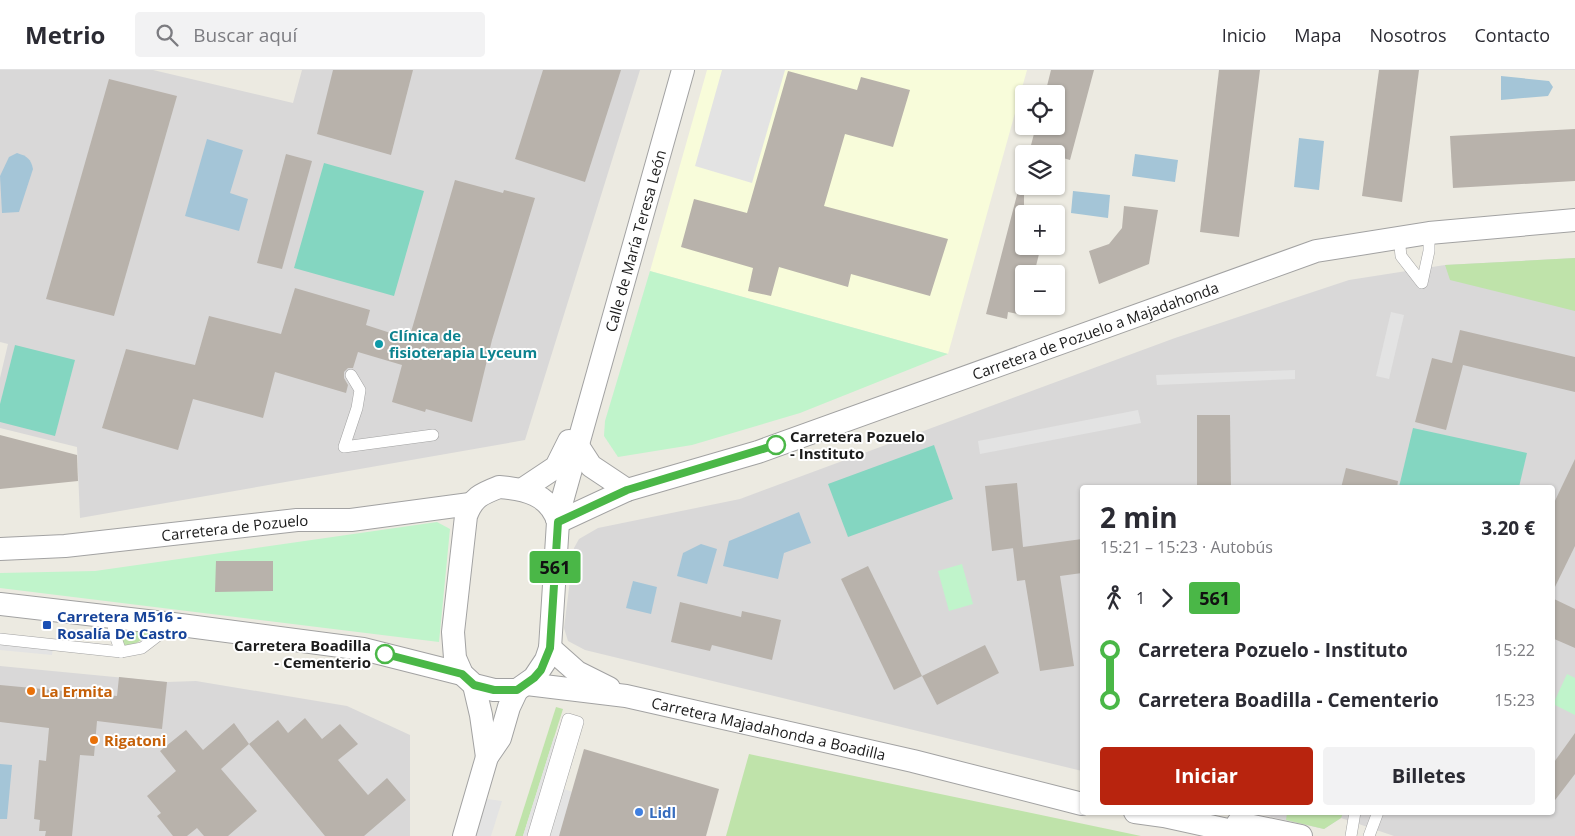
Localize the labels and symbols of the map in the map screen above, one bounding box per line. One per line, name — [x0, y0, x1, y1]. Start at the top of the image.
street label: Calle de María Teresa León — [600, 147, 670, 334]
street label: Carretera de Pozuelo a Majadahonda — [969, 277, 1221, 384]
place label: Clínica de fisioterapia Lyceum — [389, 325, 537, 362]
marker: Clínica de fisioterapia Lyceum — [373, 338, 385, 350]
place label: Carretera Pozuelo - Instituto — [790, 426, 925, 463]
marker: Carretera Pozuelo - Instituto — [766, 435, 786, 455]
street label: Carretera de Pozuelo — [160, 510, 308, 545]
line badge: 561 — [526, 551, 584, 583]
place label: Carretera M516 - Rosalía De Castro — [57, 606, 187, 643]
marker: Carretera M516 - Rosalía De Castro — [41, 619, 53, 631]
place label: Carretera Boadilla - Cementerio — [234, 635, 371, 672]
marker: Carretera Boadilla - Cementerio — [375, 644, 395, 664]
place label: La Ermita — [41, 681, 113, 701]
marker: La Ermita — [25, 685, 37, 697]
street label: Carretera Majadahonda a Boadilla — [650, 692, 888, 764]
place label: Rigatoni — [104, 730, 166, 750]
marker: Rigatoni — [88, 734, 100, 746]
place label: Lidl — [649, 802, 676, 822]
marker: Lidl — [633, 806, 645, 818]

